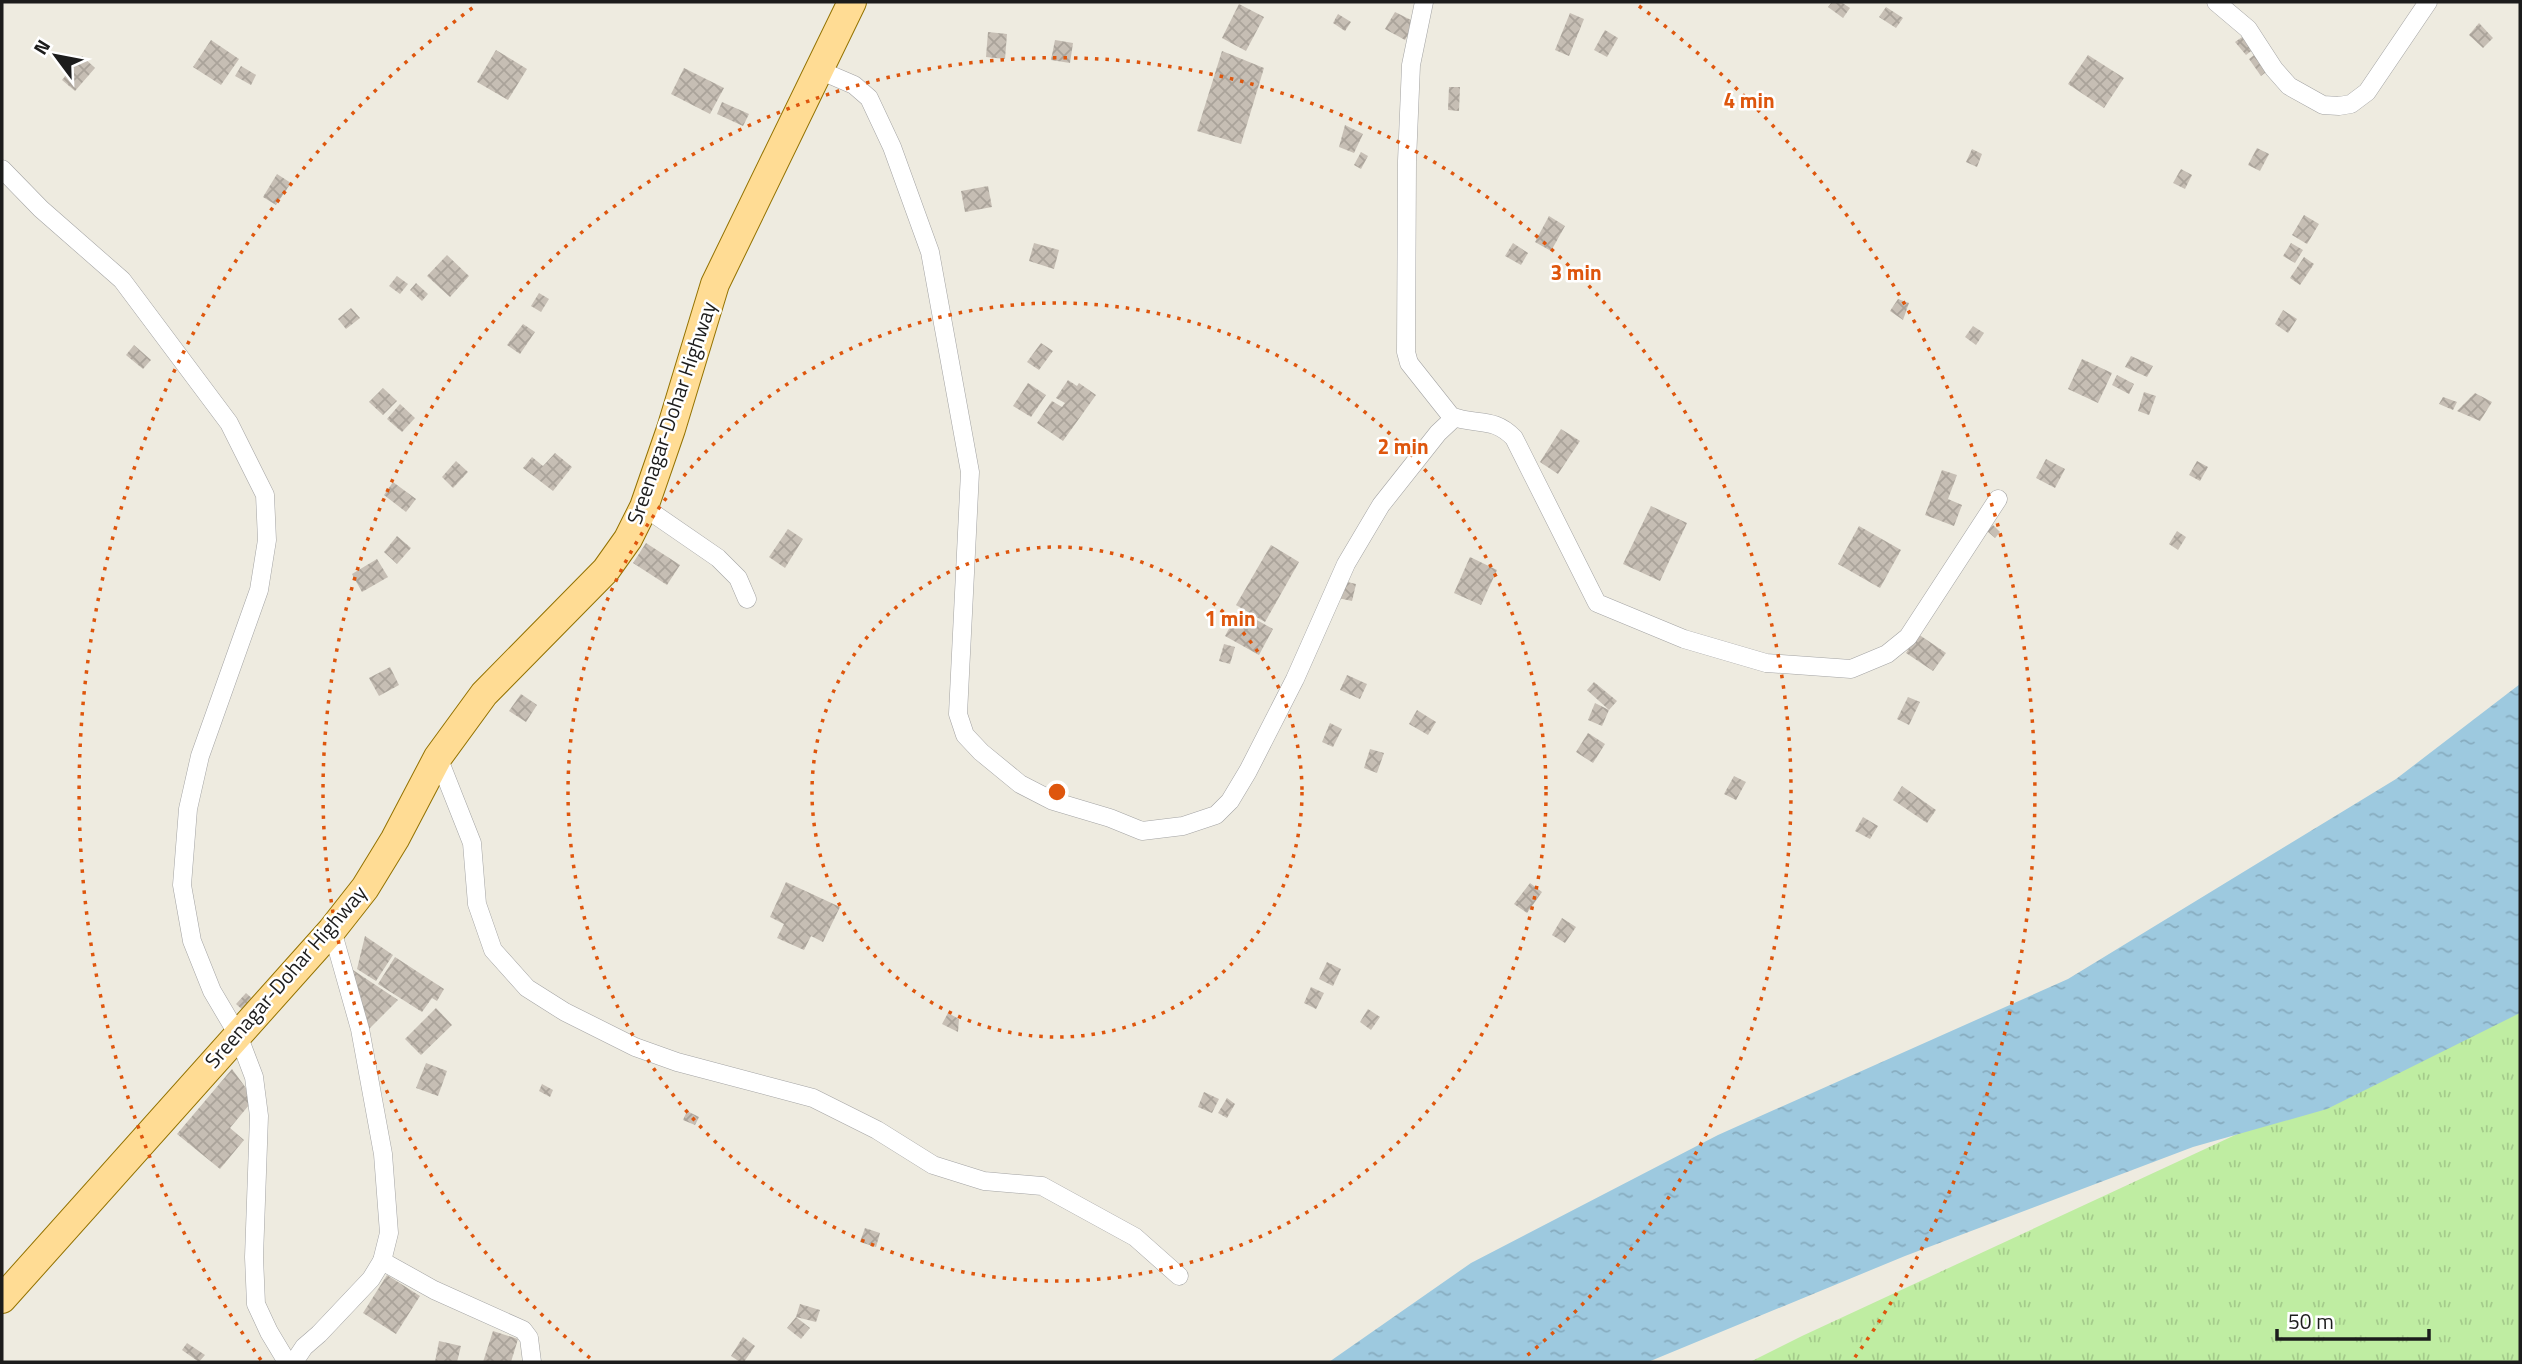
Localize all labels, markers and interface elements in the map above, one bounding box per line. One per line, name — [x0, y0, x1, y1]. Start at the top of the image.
north arrow — [21, 21, 91, 91]
text: N — [25, 33, 57, 60]
text: 4 min — [1723, 84, 1775, 116]
text: 3 min — [1550, 256, 1602, 288]
street label: Sreenagar-Dohar Highway — [618, 297, 724, 528]
text: 2 min — [1377, 430, 1429, 462]
text: 1 min — [1204, 602, 1256, 634]
centre of rings — [1045, 780, 1069, 804]
street label: Sreenagar-Dohar Highway — [196, 878, 374, 1075]
scale bar — [2277, 1298, 2429, 1342]
text: 50 m — [2288, 1305, 2334, 1337]

